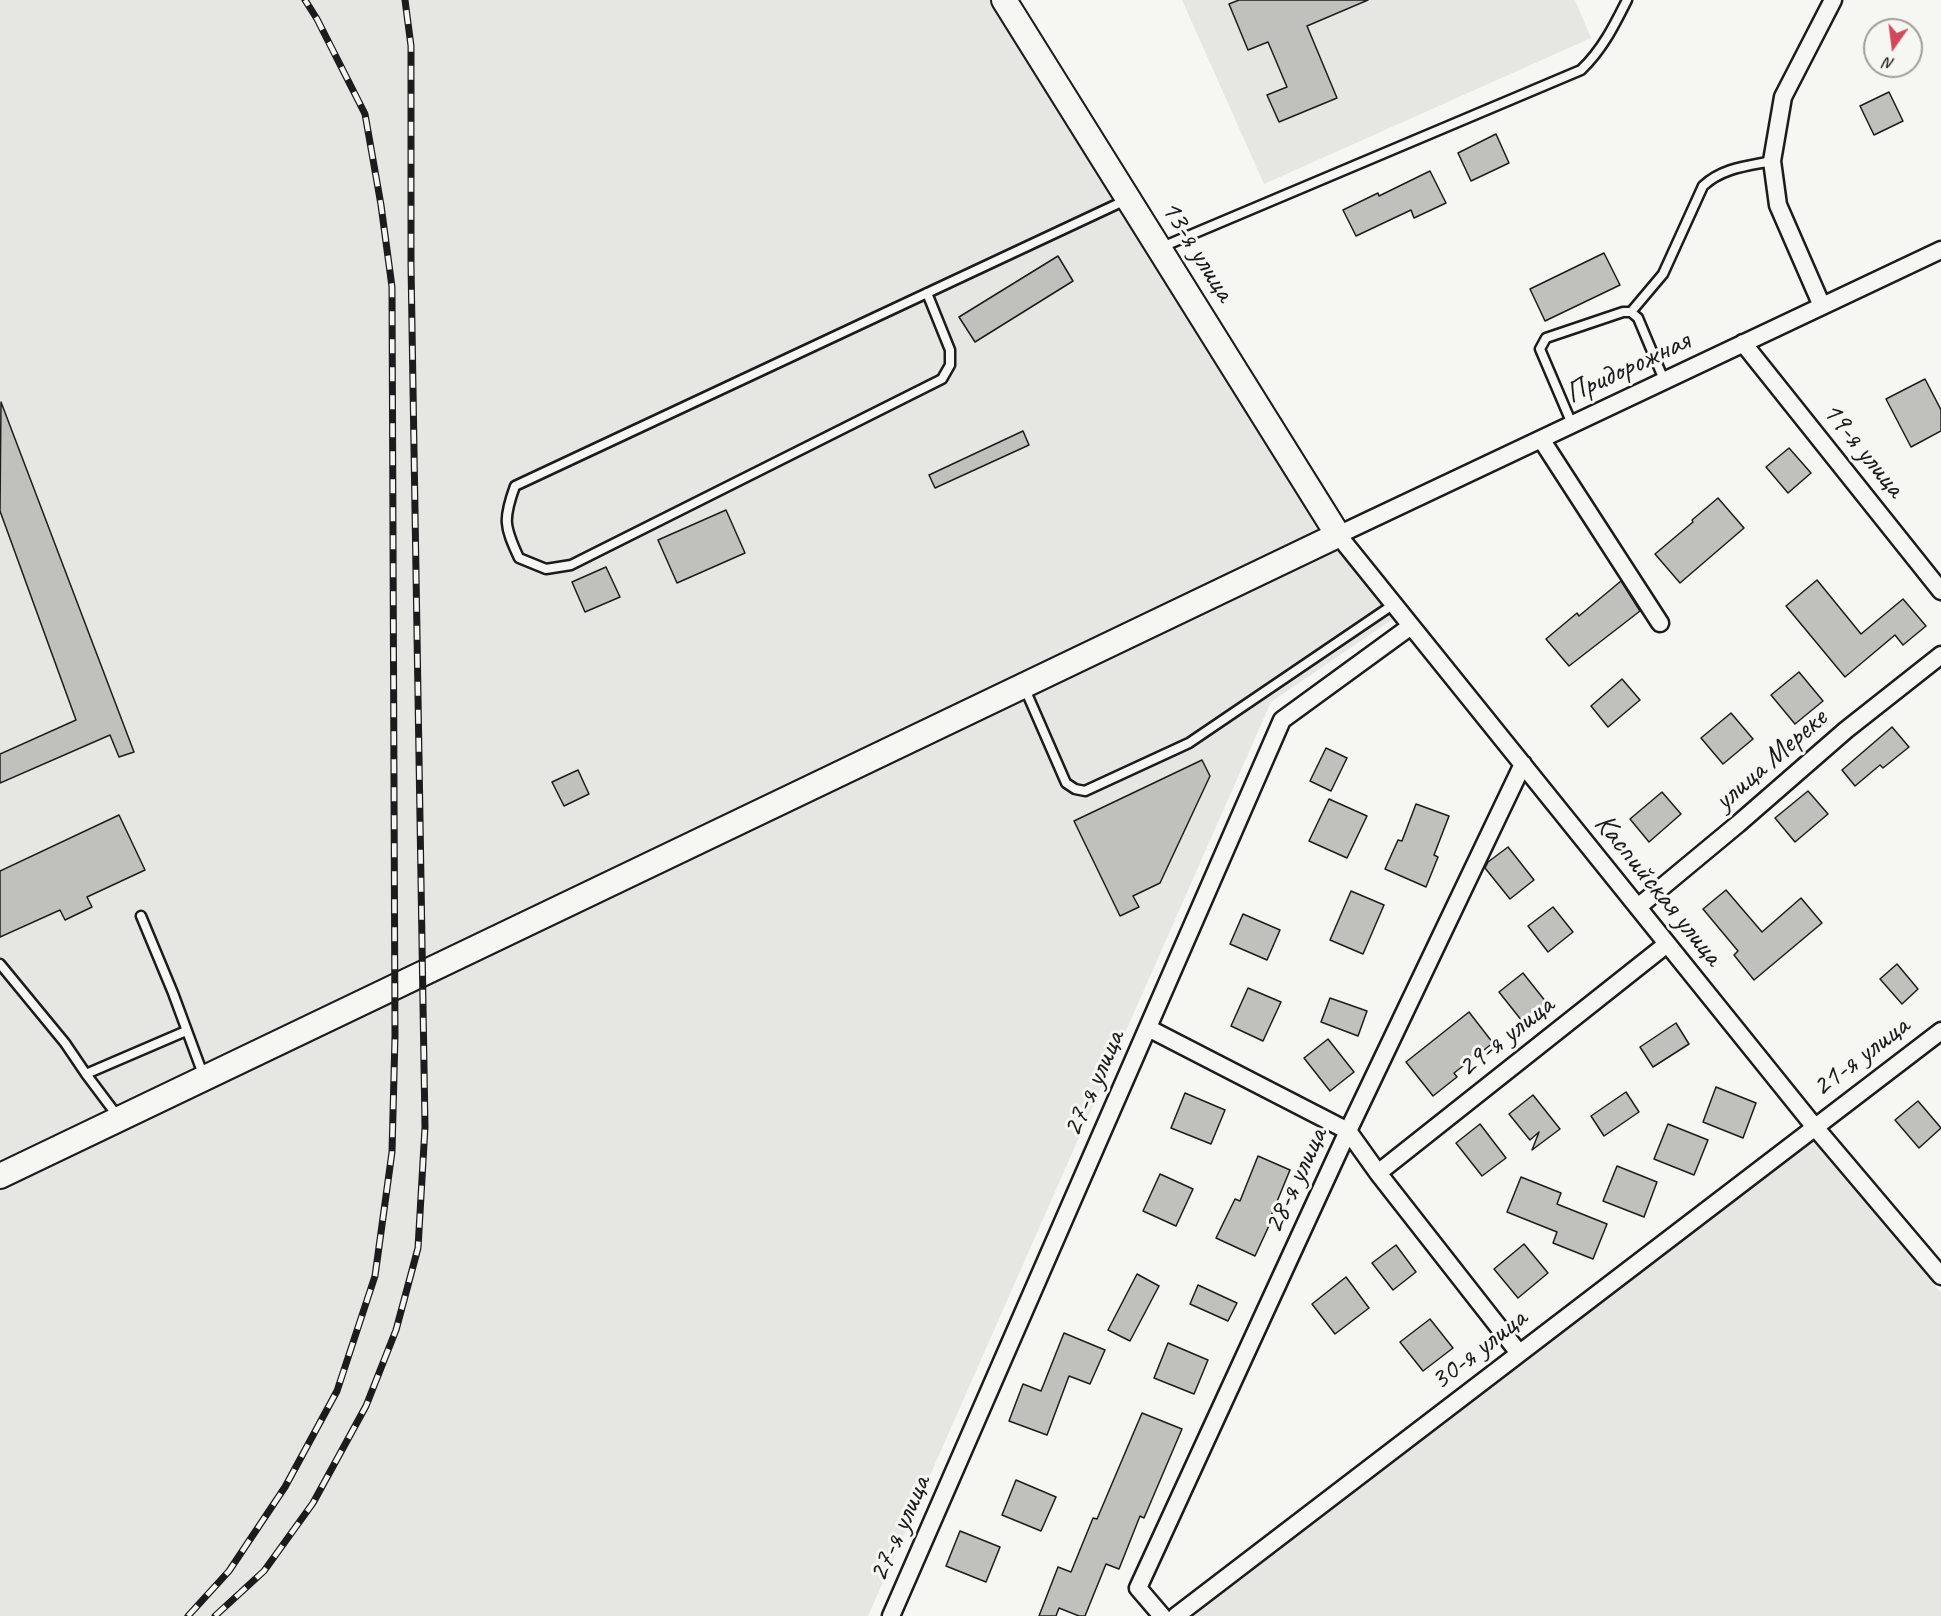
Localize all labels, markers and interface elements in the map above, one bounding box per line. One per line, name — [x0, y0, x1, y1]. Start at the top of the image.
north arrow — [1863, 18, 1923, 78]
text: N — [1882, 53, 1896, 74]
street label: 13-я улица — [1152, 194, 1242, 308]
street label: Придорожная — [1560, 324, 1696, 412]
street label: 19-я улица — [1814, 395, 1912, 505]
street label: улица Мереке — [1707, 701, 1835, 819]
street label: Каспийская улица — [1586, 807, 1730, 973]
street label: 29-я улица — [1451, 988, 1561, 1086]
street label: 21-я улица — [1805, 1009, 1917, 1105]
street label: 27-я улица — [1055, 1025, 1133, 1143]
street label: 28-я улица — [1256, 1122, 1336, 1240]
street label: 30-я улица — [1424, 1301, 1534, 1399]
street label: 27-я улица — [861, 1470, 939, 1588]

